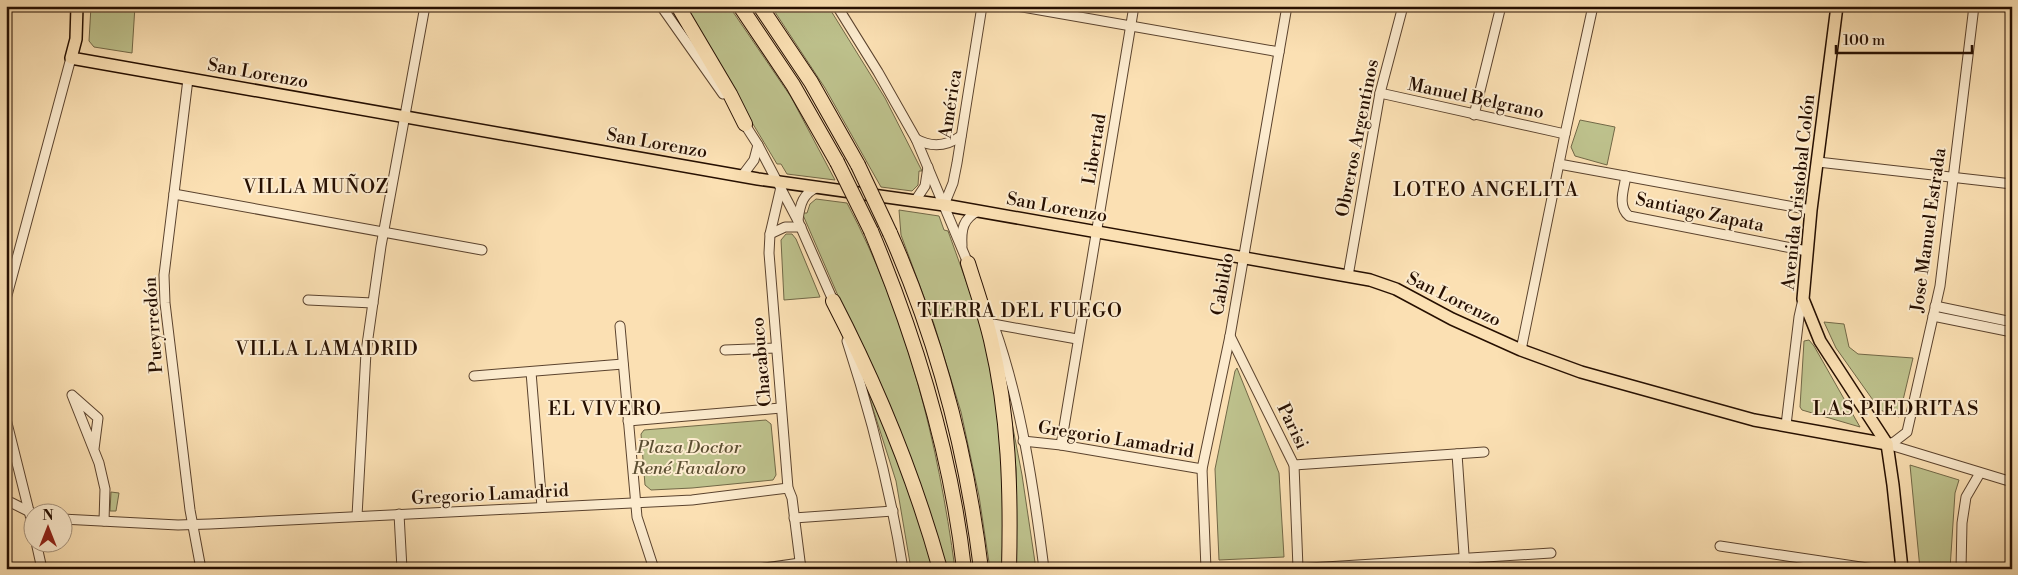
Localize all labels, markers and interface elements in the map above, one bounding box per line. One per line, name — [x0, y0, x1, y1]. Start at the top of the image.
scale bar — [1836, 22, 1972, 54]
text: 100 m — [1843, 31, 1885, 50]
street label: San Lorenzo — [206, 53, 310, 94]
street label: Obreros Argentinos — [1331, 57, 1384, 219]
street label: América — [934, 67, 967, 141]
street label: Manuel Belgrano — [1406, 73, 1546, 124]
street label: Avenida Cristobal Colón — [1777, 93, 1820, 292]
street label: Libertad — [1078, 111, 1112, 186]
street label: San Lorenzo — [605, 123, 709, 164]
street label: Jose Manuel Estrada — [1905, 146, 1952, 315]
district label: VILLA MUÑOZ — [242, 173, 389, 199]
district label: LOTEO ANGELITA — [1393, 178, 1579, 202]
street label: San Lorenzo — [1005, 187, 1109, 228]
street label: Santiago Zapata — [1634, 188, 1767, 238]
street label: Cabildo — [1206, 251, 1239, 317]
street label: San Lorenzo — [1403, 267, 1505, 332]
street label: Pueyrredón — [139, 276, 168, 374]
district label: TIERRA DEL FUEGO — [917, 299, 1123, 323]
street label: Chacabuco — [746, 316, 777, 408]
district label: VILLA LAMADRID — [234, 337, 419, 361]
district label: EL VIVERO — [548, 397, 662, 421]
district label: LAS PIEDRITAS — [1812, 397, 1980, 422]
street label: Parisi — [1272, 399, 1314, 453]
street label: Gregorio Lamadrid — [1036, 416, 1196, 463]
park label: Plaza Doctor René Favaloro — [631, 436, 746, 480]
street label: Gregorio Lamadrid — [411, 479, 570, 510]
north arrow — [22, 502, 72, 552]
text: N — [42, 507, 54, 525]

